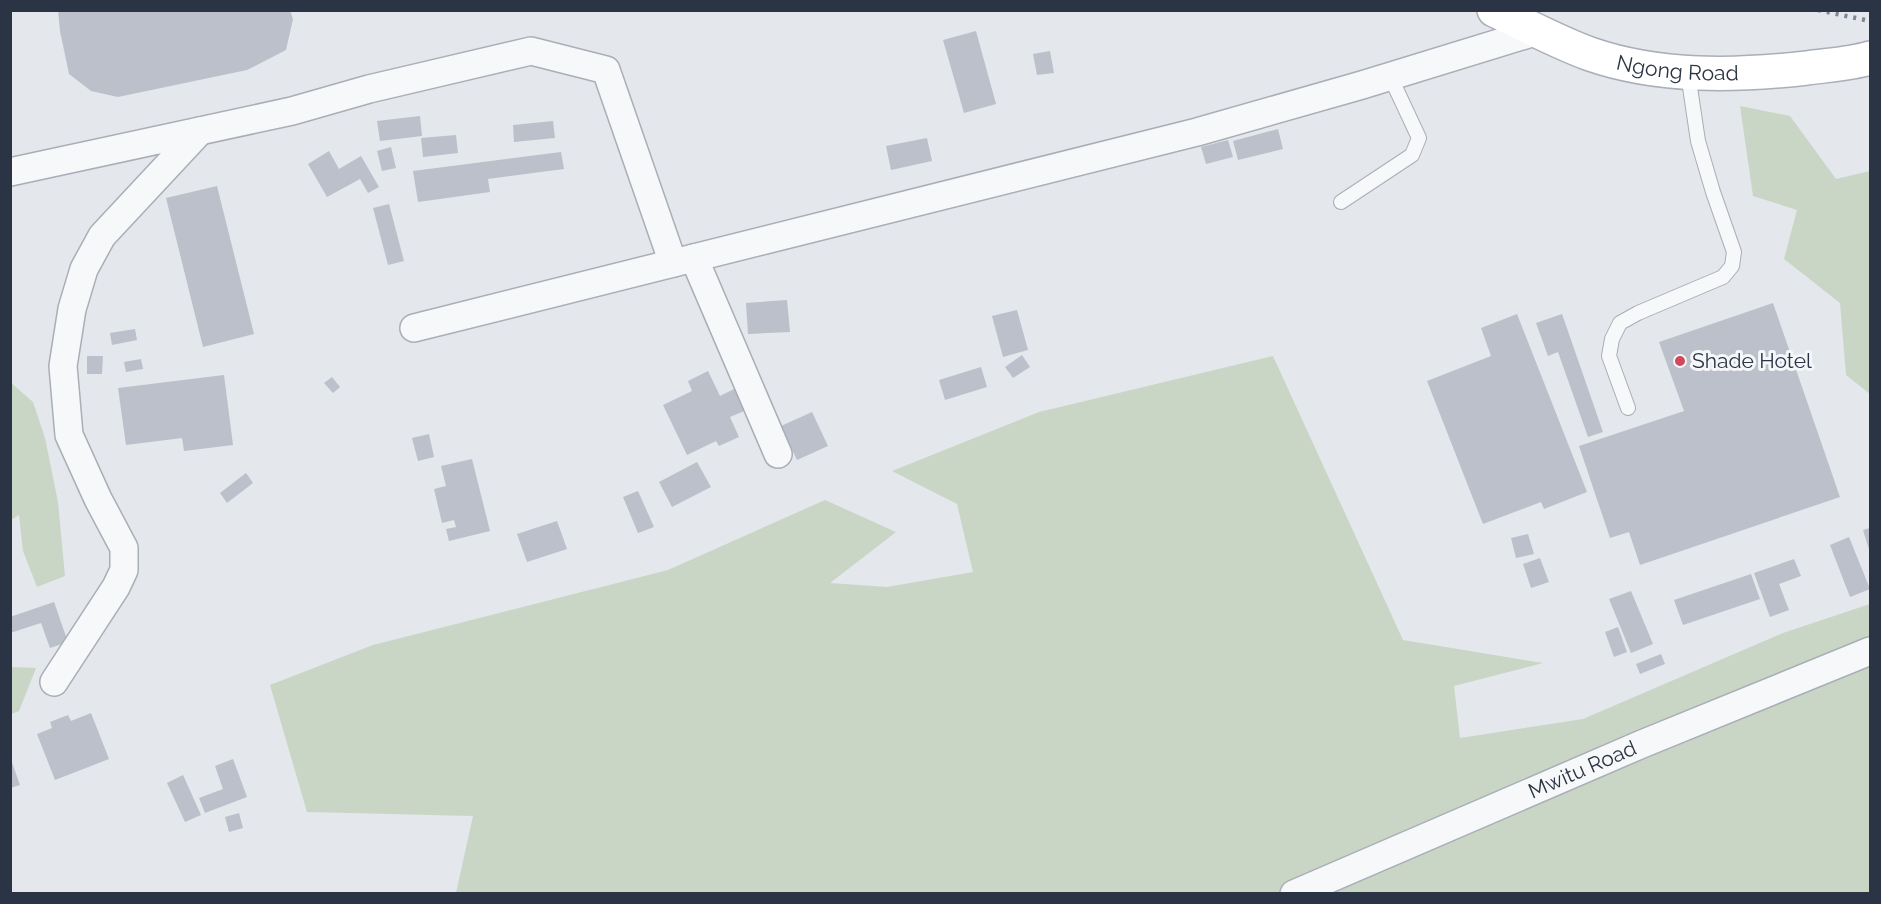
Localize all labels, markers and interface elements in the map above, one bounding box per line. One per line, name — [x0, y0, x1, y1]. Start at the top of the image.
street label: Ngong Road — [1614, 49, 1739, 85]
place label: Shade Hotel — [1692, 348, 1812, 373]
marker: Shade Hotel — [1673, 354, 1687, 368]
street label: Mwitu Road — [1524, 735, 1640, 804]

